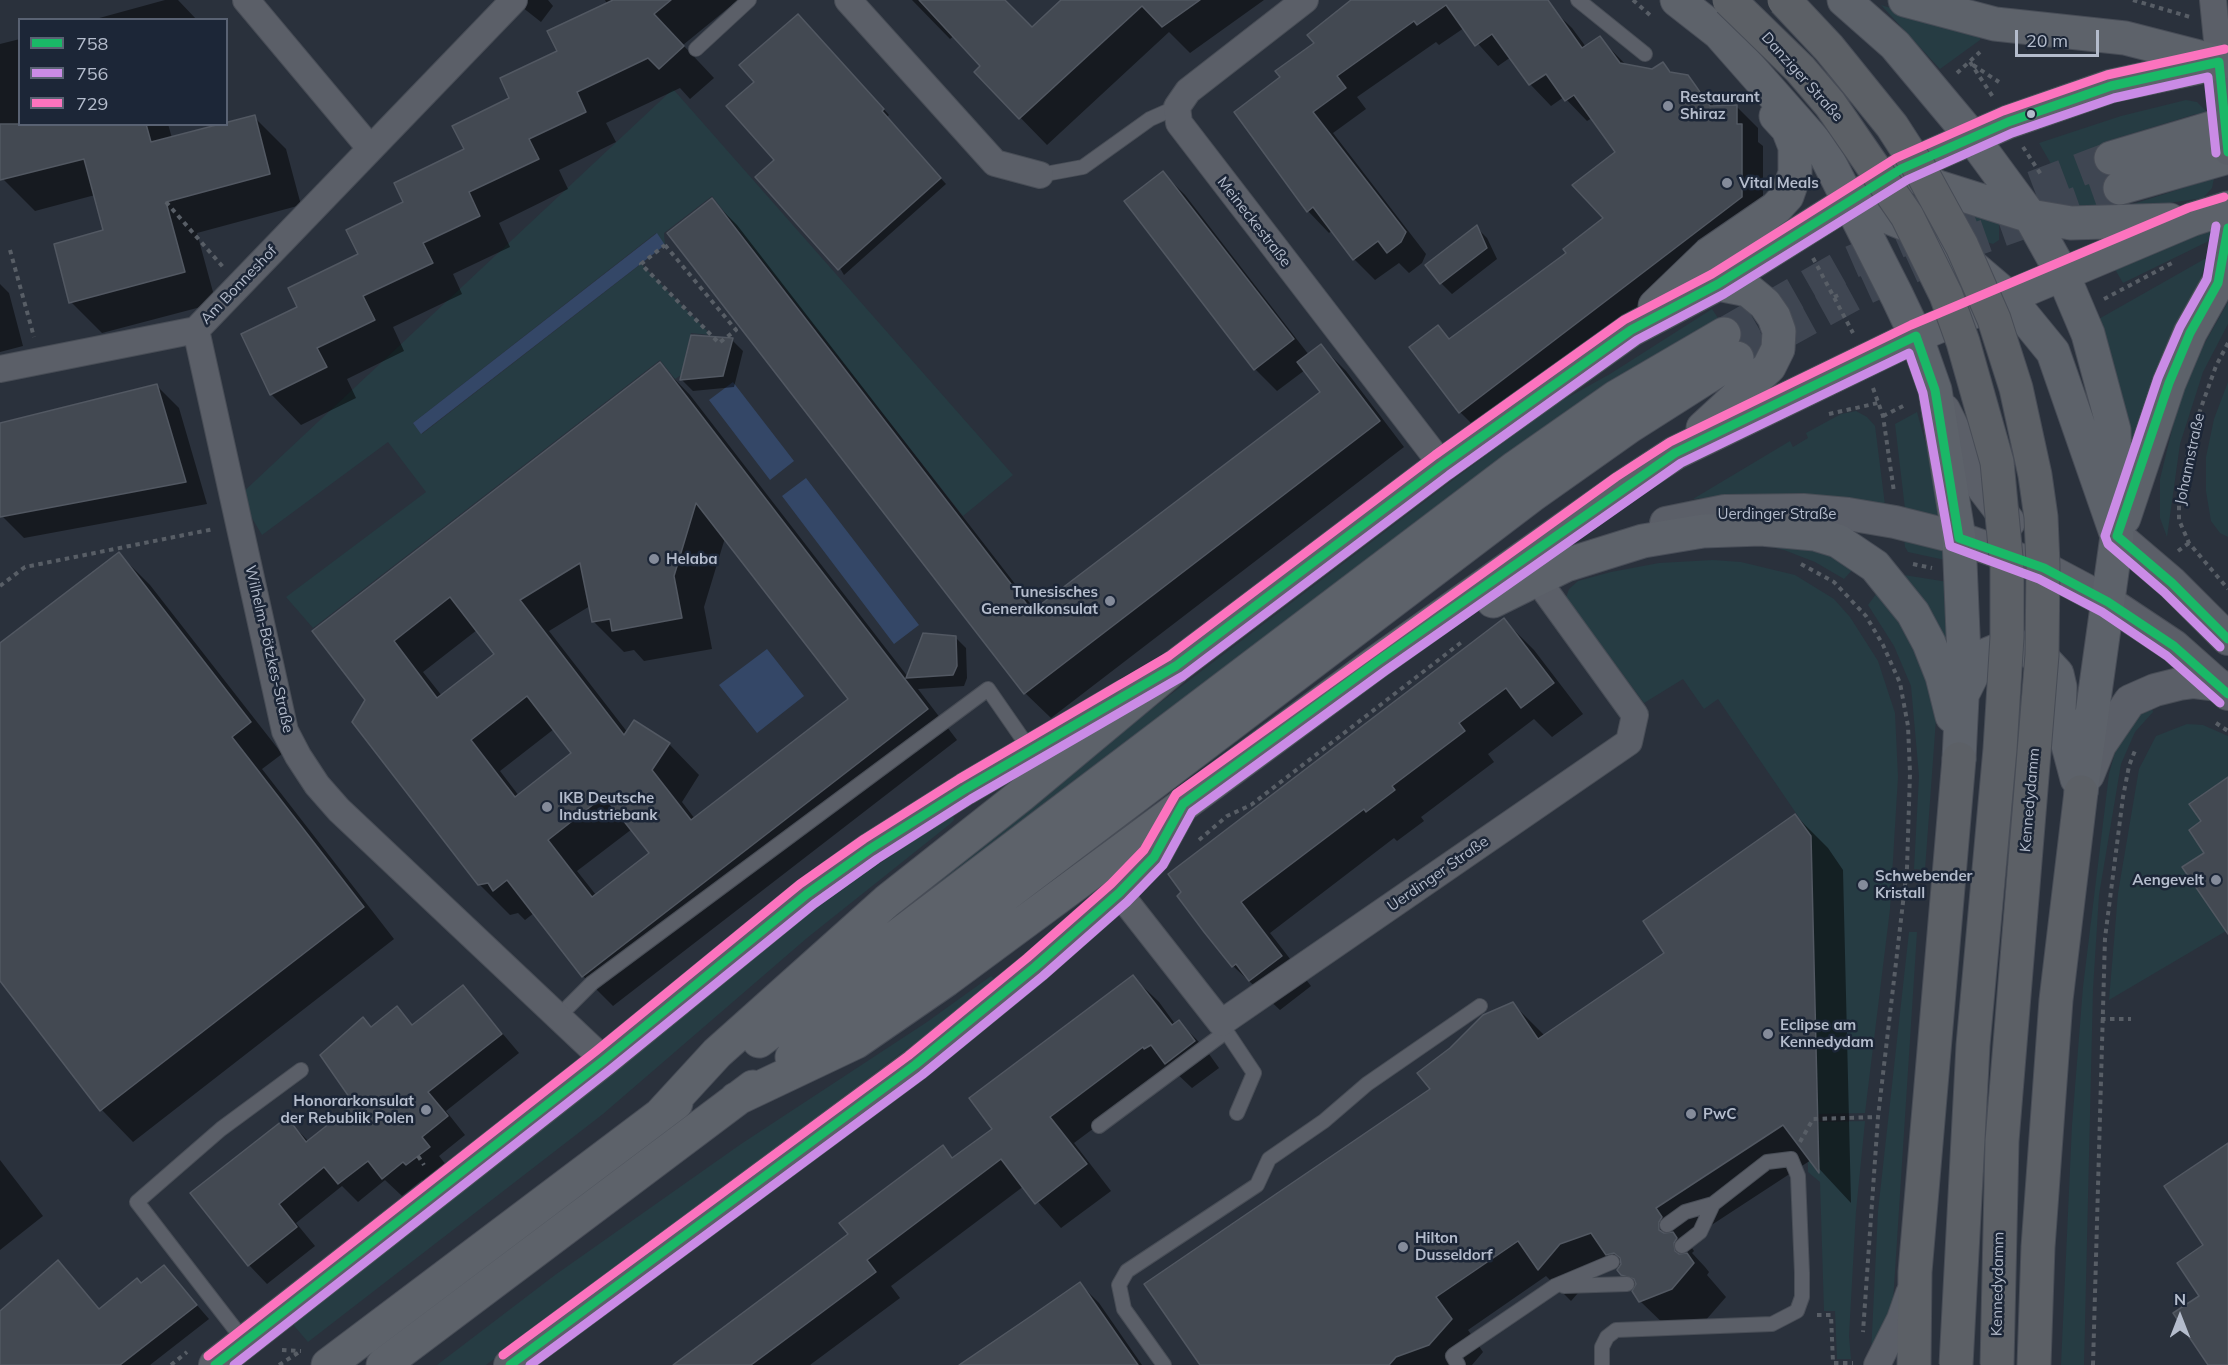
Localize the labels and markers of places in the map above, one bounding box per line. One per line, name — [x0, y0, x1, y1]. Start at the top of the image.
place label: Restaurant Shiraz — [1680, 88, 1760, 123]
marker: Restaurant Shiraz — [1661, 99, 1675, 113]
unlabelled marker — [2025, 108, 2037, 120]
place label: Vital Meals — [1739, 174, 1819, 192]
marker: Vital Meals — [1720, 176, 1734, 190]
place label: Helaba — [666, 550, 718, 568]
marker: Helaba — [647, 552, 661, 566]
place label: Tunesisches Generalkonsulat — [981, 583, 1098, 618]
marker: Tunesisches Generalkonsulat — [1103, 594, 1117, 608]
place label: IKB Deutsche Industriebank — [559, 789, 658, 824]
marker: IKB Deutsche Industriebank — [540, 800, 554, 814]
place label: Schwebender Kristall — [1875, 867, 1972, 902]
place label: Aengevelt — [2132, 871, 2204, 889]
marker: Aengevelt — [2209, 873, 2223, 887]
marker: Schwebender Kristall — [1856, 878, 1870, 892]
place label: Eclipse am Kennedydam — [1780, 1016, 1874, 1051]
marker: Eclipse am Kennedydam — [1761, 1027, 1775, 1041]
place label: Honorarkonsulat der Rebublik Polen — [280, 1092, 414, 1127]
marker: Honorarkonsulat der Rebublik Polen — [419, 1103, 433, 1117]
place label: PwC — [1703, 1105, 1737, 1123]
marker: PwC — [1684, 1107, 1698, 1121]
place label: Hilton Dusseldorf — [1415, 1229, 1493, 1264]
marker: Hilton Dusseldorf — [1396, 1240, 1410, 1254]

